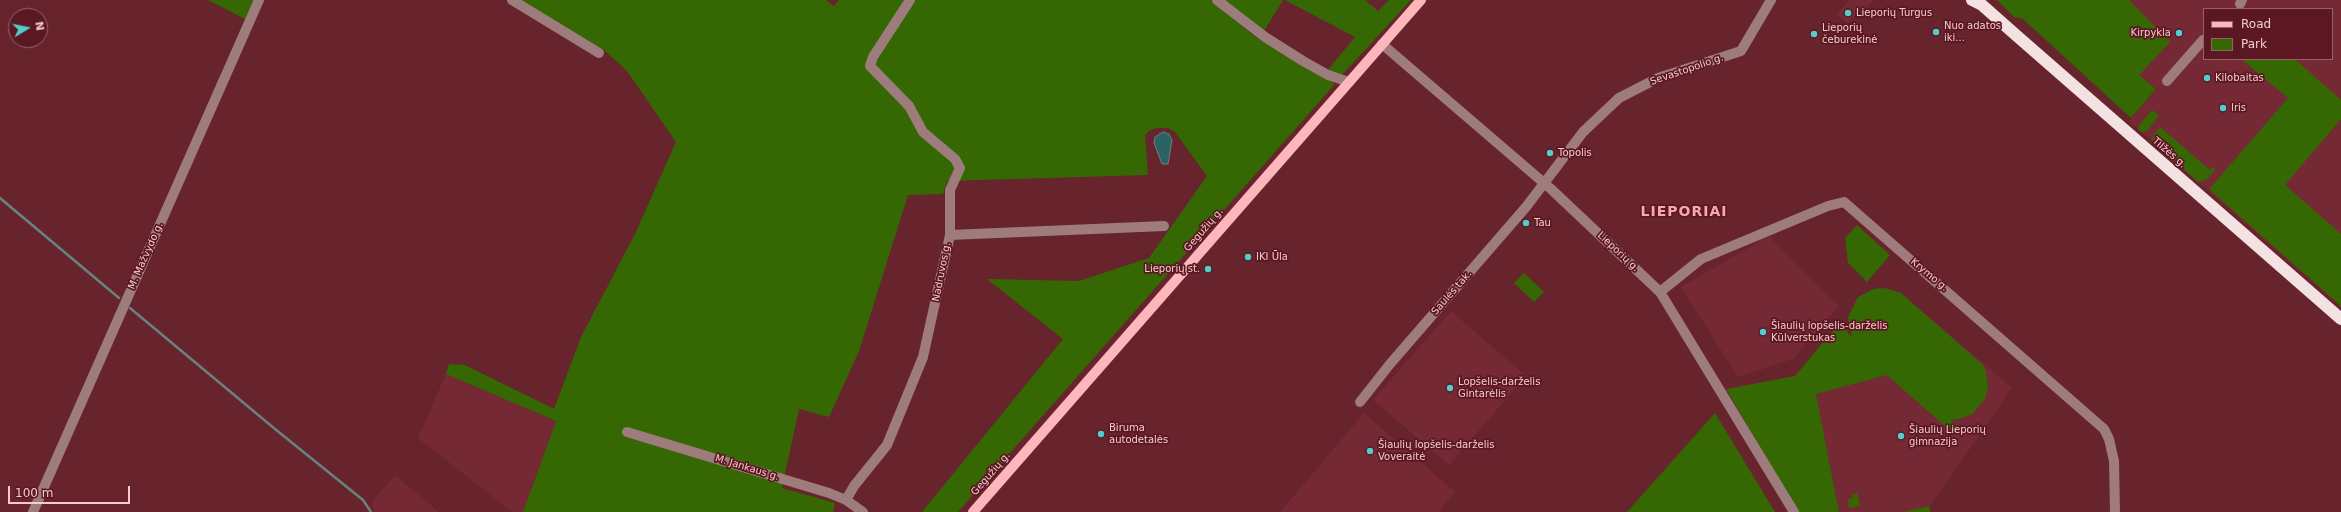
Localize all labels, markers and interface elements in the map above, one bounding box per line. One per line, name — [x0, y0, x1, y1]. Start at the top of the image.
place label: Lieporių Turgus — [1856, 7, 1932, 19]
north arrow — [8, 8, 48, 48]
marker: Lieporių Turgus — [1843, 8, 1853, 18]
legend — [2203, 8, 2333, 60]
text: Road — [2241, 17, 2271, 31]
text: N — [32, 20, 47, 32]
place label: Nuo adatos iki... — [1944, 20, 2001, 44]
place label: Lieporių čeburekinė — [1822, 22, 1877, 46]
marker: Nuo adatos iki... — [1931, 27, 1941, 37]
place label: Kirpykla — [2131, 27, 2171, 39]
marker: Kirpykla — [2174, 28, 2184, 38]
marker: Lieporių čeburekinė — [1809, 29, 1819, 39]
text: Park — [2241, 37, 2267, 51]
street label: Sevastopolio g. — [1649, 52, 1725, 88]
place label: Kilobaitas — [2215, 72, 2264, 84]
marker: Kilobaitas — [2202, 73, 2212, 83]
place label: Iris — [2231, 102, 2246, 114]
marker: Iris — [2218, 103, 2228, 113]
street label: Tilžės g. — [2150, 135, 2188, 171]
place label: Topolis — [1558, 147, 1592, 159]
marker: Topolis — [1545, 148, 1555, 158]
district label: LIEPORIAI — [1641, 204, 1727, 220]
street label: Gegužių g. — [1182, 206, 1226, 254]
place label: Tau — [1534, 217, 1551, 229]
marker: Tau — [1521, 218, 1531, 228]
street label: M. Mažvydo g. — [126, 221, 166, 291]
street label: Lieporių g. — [1595, 230, 1641, 274]
street label: Nadruvos g. — [930, 241, 954, 303]
place label: IKI Ūla — [1256, 251, 1288, 263]
marker: IKI Ūla — [1243, 252, 1253, 262]
street label: Krymo g. — [1908, 256, 1950, 294]
place label: Lieporių st. — [1144, 263, 1200, 275]
marker: Lieporių st. — [1203, 264, 1213, 274]
street label: Saulės tak. — [1429, 268, 1475, 318]
place label: Šiaulių lopšelis-darželis Kūlverstukas — [1771, 320, 1887, 344]
marker: Šiaulių lopšelis-darželis Kūlverstukas — [1758, 327, 1768, 337]
place label: Lopšelis-darželis Gintarėlis — [1458, 376, 1540, 400]
marker: Lopšelis-darželis Gintarėlis — [1445, 383, 1455, 393]
place label: Biruma autodetalės — [1109, 422, 1168, 446]
place label: Šiaulių Lieporių gimnazija — [1909, 424, 1986, 448]
marker: Biruma autodetalės — [1096, 429, 1106, 439]
marker: Šiaulių Lieporių gimnazija — [1896, 431, 1906, 441]
place label: Šiaulių lopšelis-darželis Voveraitė — [1378, 439, 1494, 462]
marker: Šiaulių lopšelis-darželis Voveraitė — [1365, 446, 1375, 456]
street label: Gegužių g. — [969, 450, 1013, 498]
street label: M. Jankaus g. — [713, 453, 781, 483]
scale bar — [10, 478, 132, 504]
text: 100 m — [15, 486, 53, 500]

